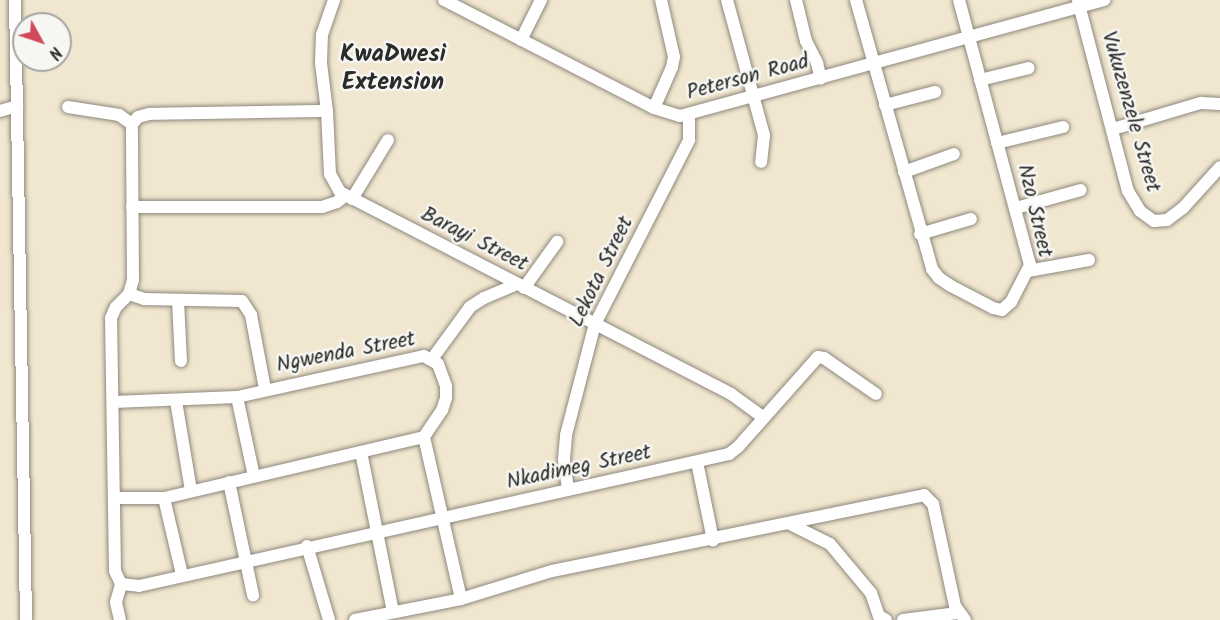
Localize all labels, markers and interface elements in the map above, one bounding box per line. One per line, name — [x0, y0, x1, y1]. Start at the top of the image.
north arrow — [12, 12, 72, 72]
street label: Vukuzenzele Street — [1095, 29, 1165, 195]
text: N — [42, 41, 67, 65]
district label: KwaDwesi Extension — [340, 41, 446, 97]
street label: Peterson Road — [684, 50, 812, 106]
street label: Nzo Street — [1011, 162, 1057, 260]
street label: Barayi Street — [416, 202, 532, 278]
street label: Lekota Street — [564, 213, 640, 331]
street label: Ngwenda Street — [274, 327, 418, 379]
street label: Nkadimeg Street — [504, 440, 654, 496]

